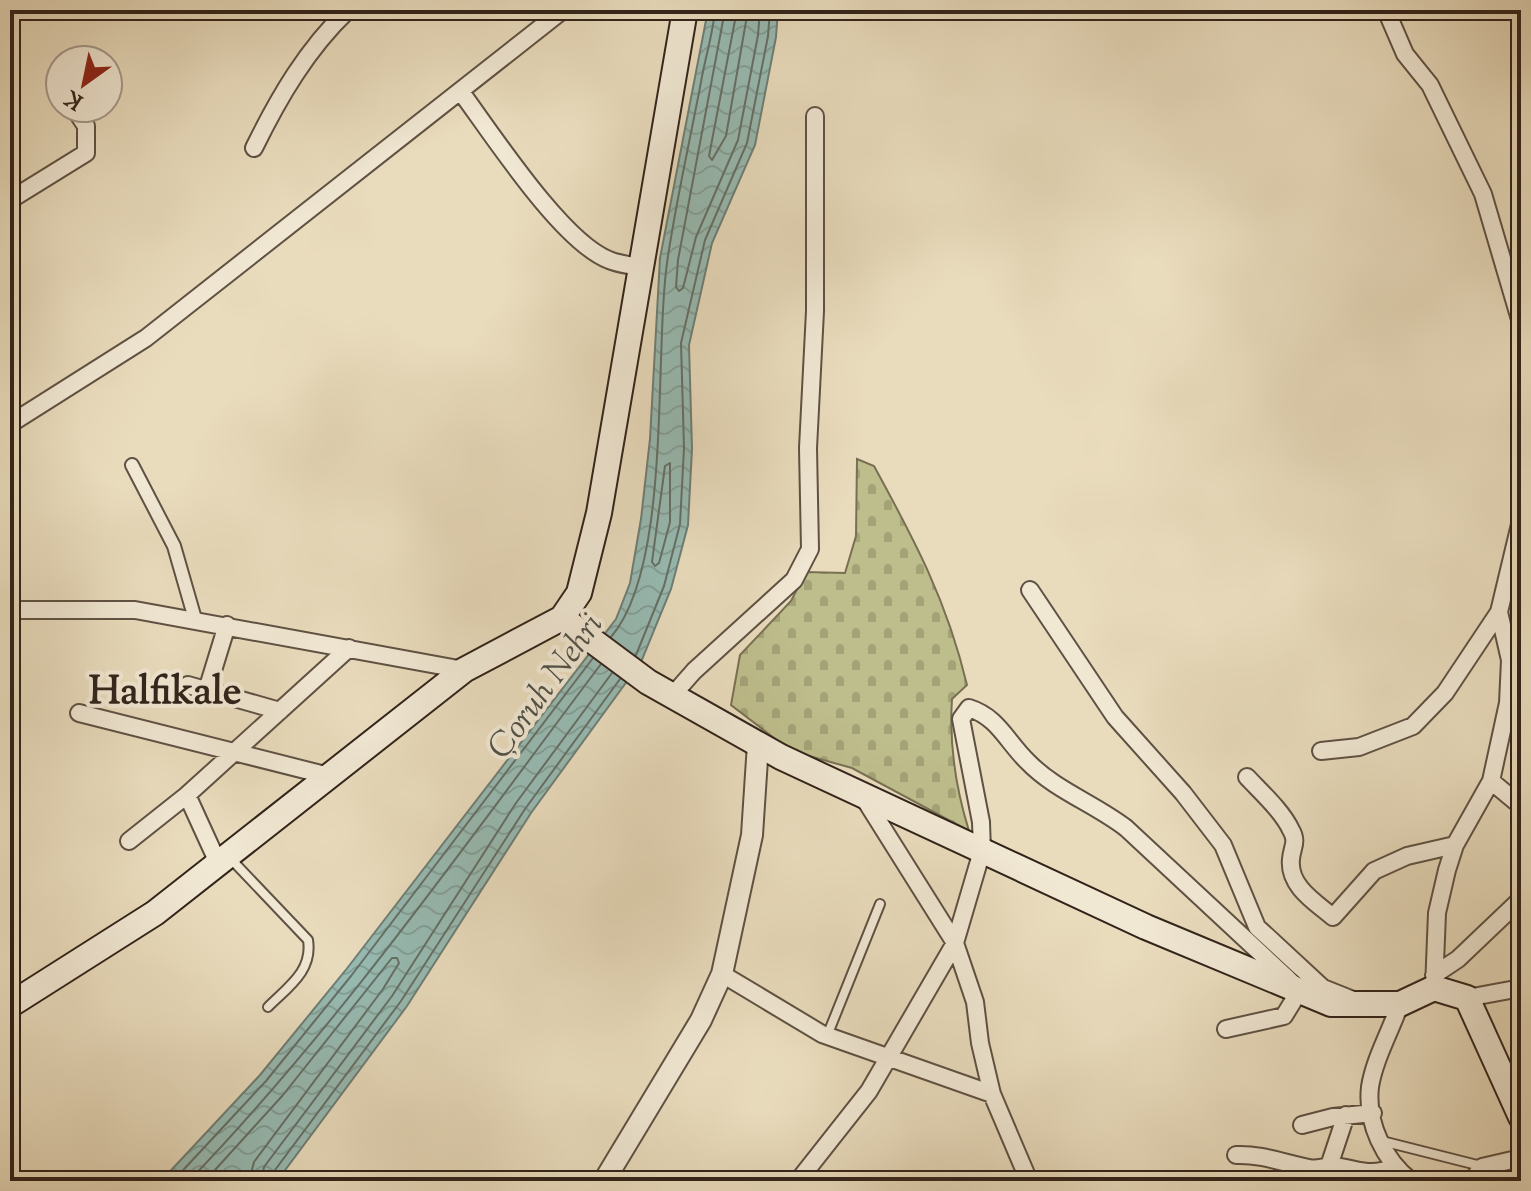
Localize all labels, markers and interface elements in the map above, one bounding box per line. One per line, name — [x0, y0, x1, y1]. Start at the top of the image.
north arrow — [44, 44, 124, 124]
text: K — [59, 80, 90, 116]
water label: Çoruh Nehri — [477, 604, 617, 770]
district label: Halfikale — [89, 665, 241, 722]

